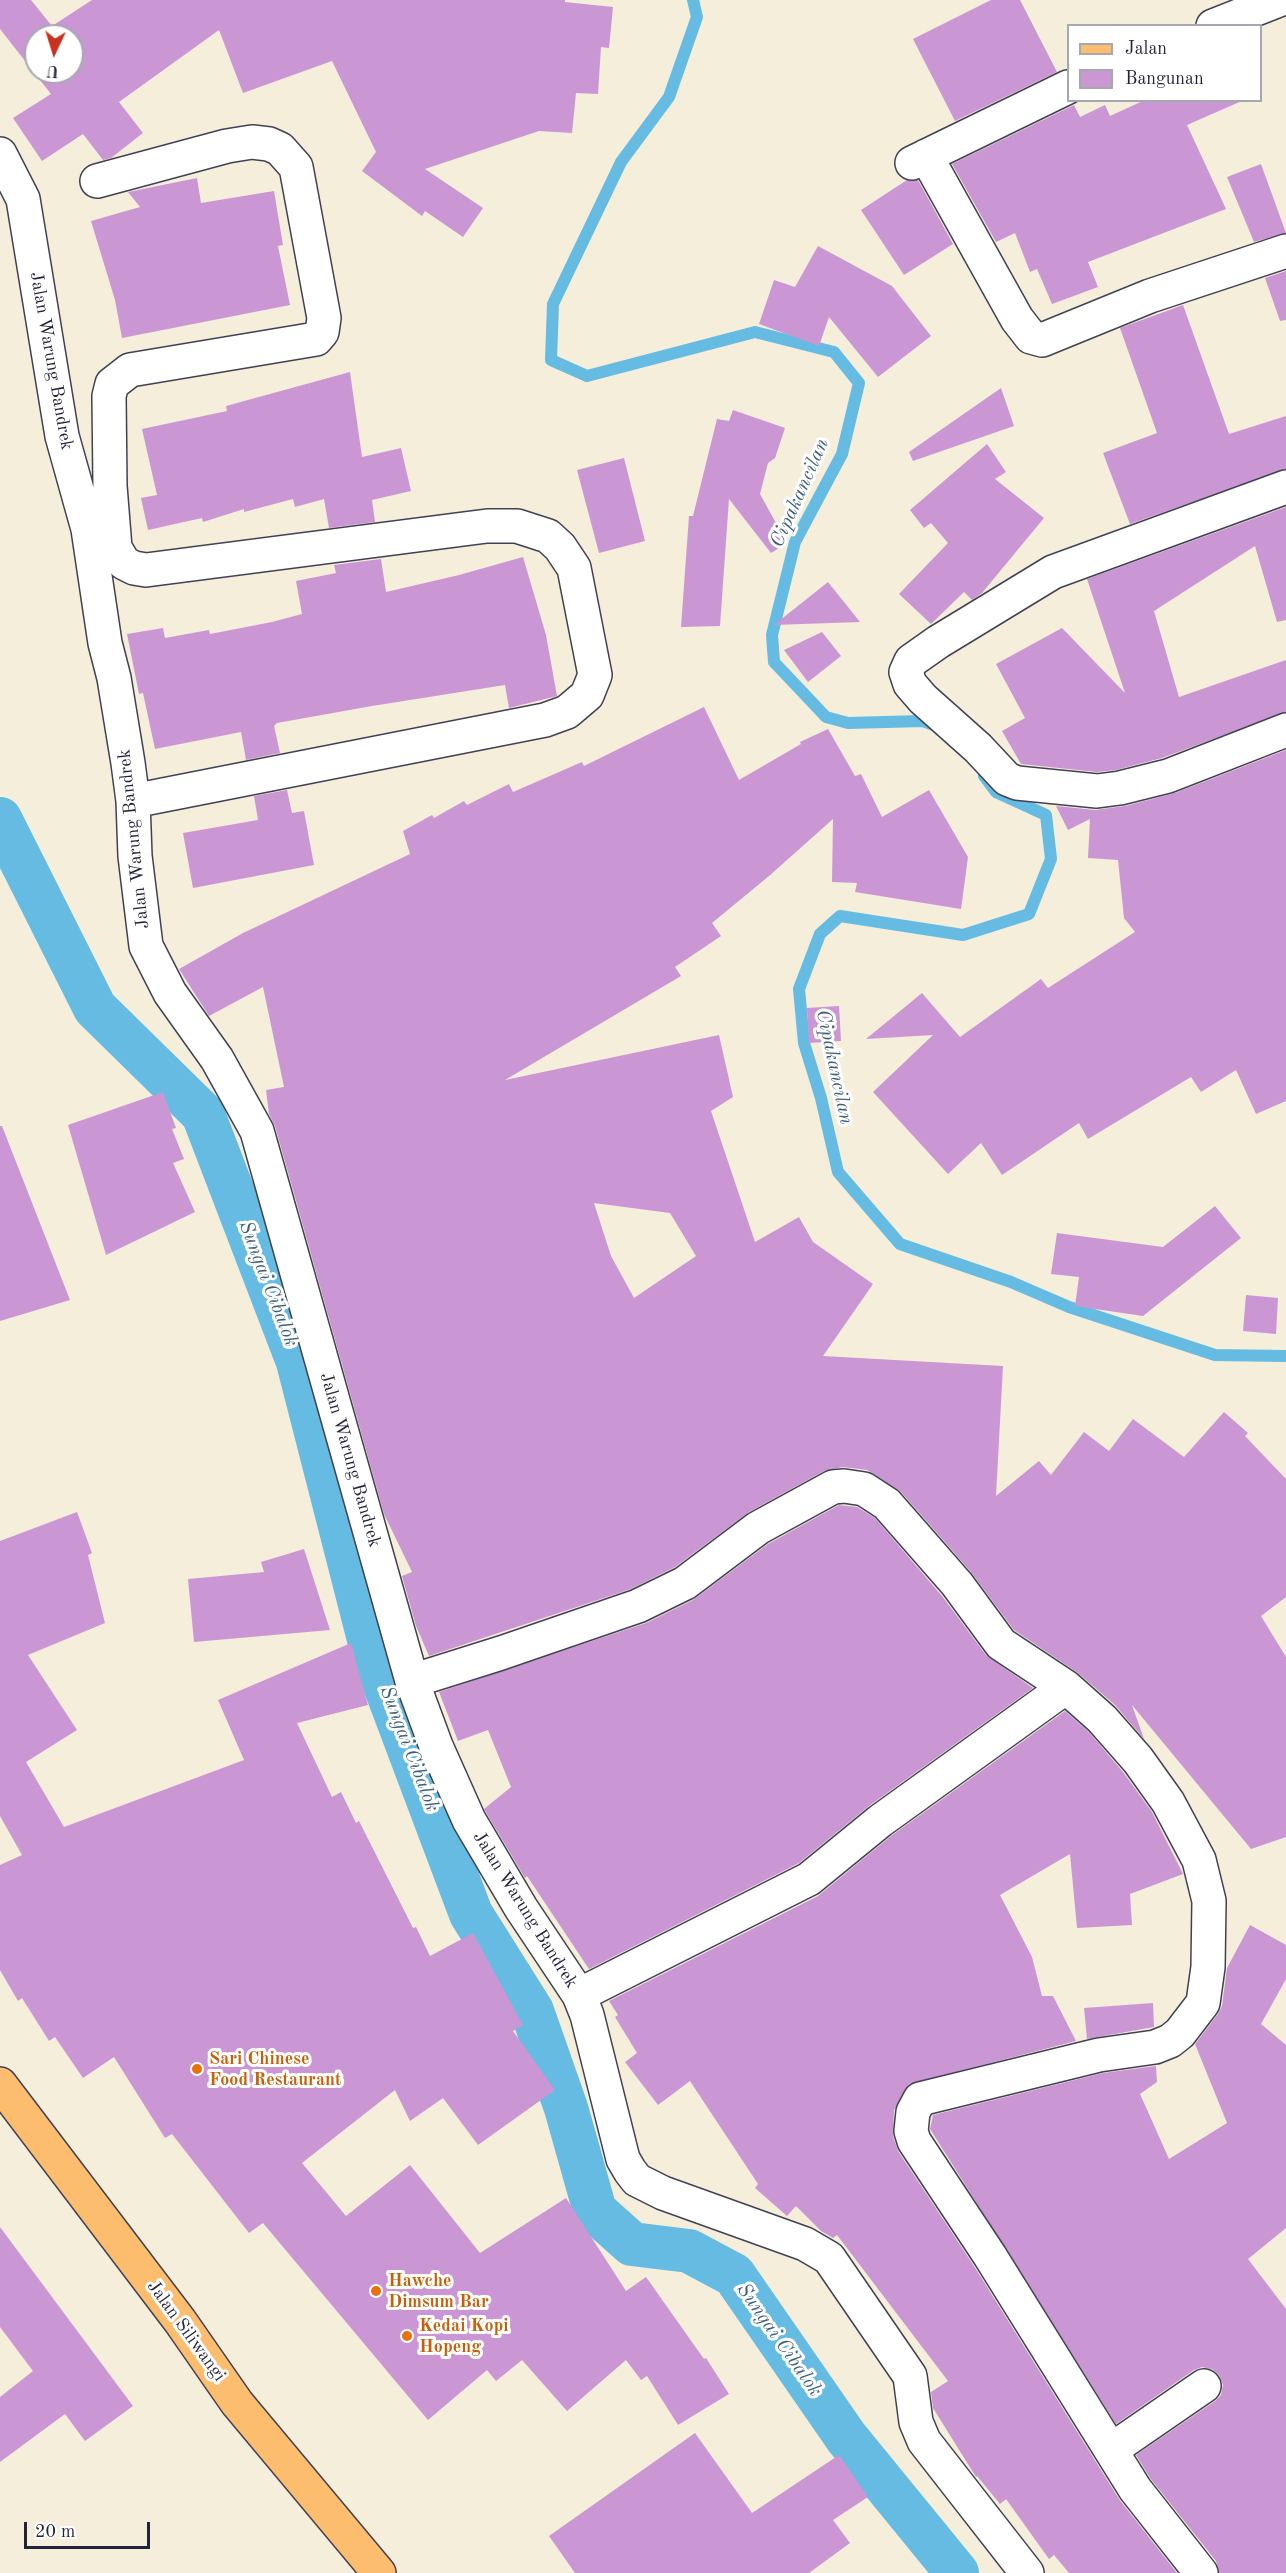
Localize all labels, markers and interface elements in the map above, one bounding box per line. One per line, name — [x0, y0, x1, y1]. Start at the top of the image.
north arrow — [24, 24, 84, 84]
legend — [1067, 24, 1262, 102]
text: Jalan — [1125, 40, 1167, 58]
text: U — [46, 62, 60, 78]
text: Bangunan — [1125, 70, 1204, 88]
street label: Jalan Warung Bandrek — [25, 270, 77, 452]
water label: Cipakancilan — [765, 435, 835, 551]
street label: Jalan Warung Bandrek — [114, 748, 154, 930]
water label: Cipakancilan — [810, 1007, 858, 1127]
water label: Sungai Cibalok — [233, 1218, 303, 1350]
street label: Jalan Warung Bandrek — [315, 1370, 385, 1550]
water label: Sungai Cibalok — [374, 1683, 444, 1815]
street label: Jalan Warung Bandrek — [468, 1828, 582, 1992]
place label: Sari Chinese Food Restaurant — [209, 2048, 342, 2090]
marker: Sari Chinese Food Restaurant — [190, 2062, 204, 2076]
place label: Hawche Dimsum Bar — [388, 2270, 489, 2312]
street label: Jalan Siliwangi — [142, 2276, 230, 2386]
water label: Sungai Cibalok — [731, 2279, 827, 2401]
marker: Hawche Dimsum Bar — [369, 2284, 383, 2298]
place label: Kedai Kopi Hopeng — [419, 2315, 509, 2358]
marker: Kedai Kopi Hopeng — [400, 2329, 414, 2343]
scale bar — [27, 2510, 153, 2548]
text: 20 m — [35, 2523, 75, 2541]

